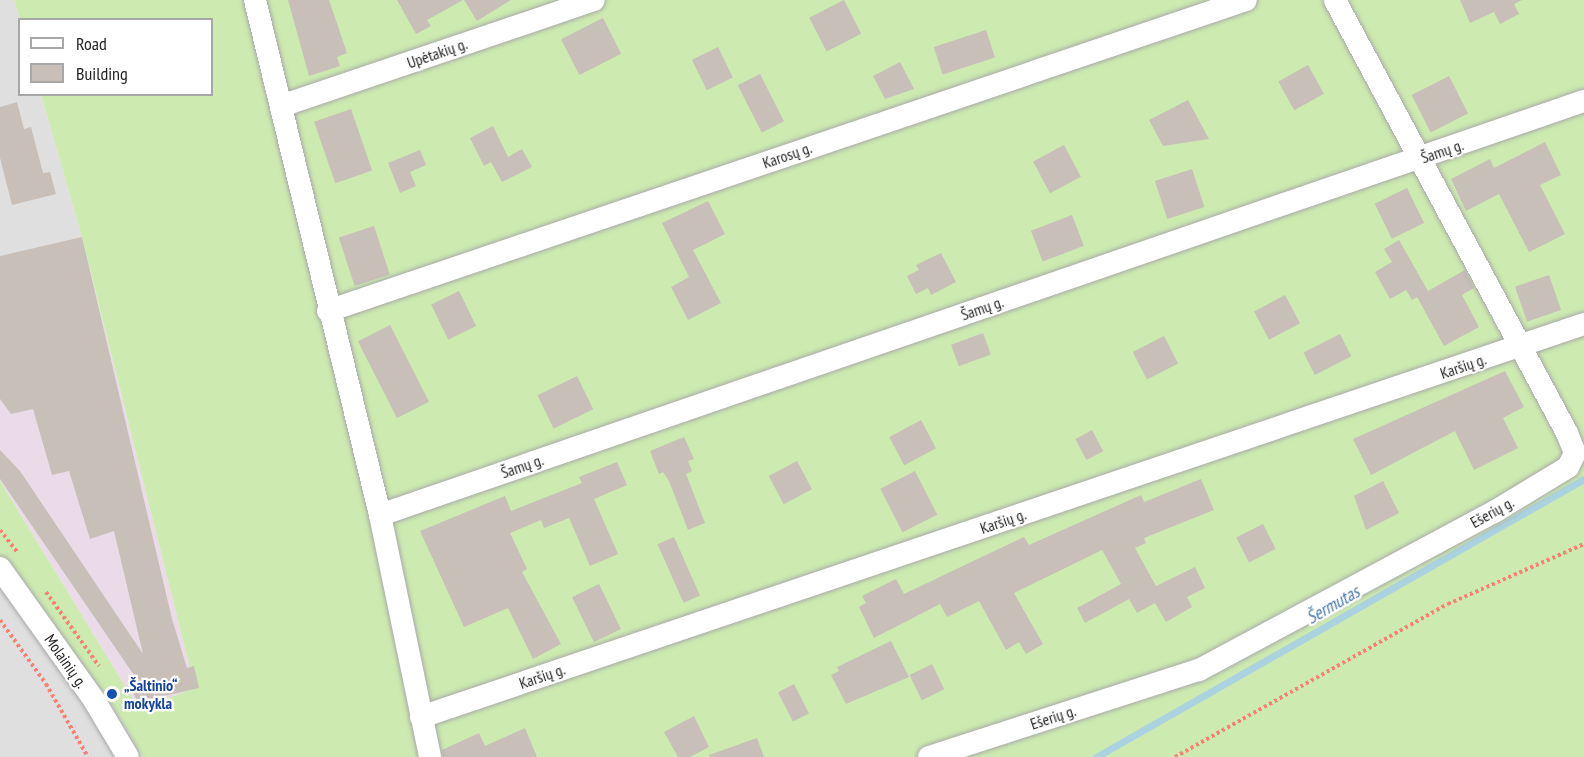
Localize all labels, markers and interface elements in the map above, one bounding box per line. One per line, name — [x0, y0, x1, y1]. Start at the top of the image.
legend — [18, 18, 213, 96]
text: Road — [76, 32, 107, 55]
street label: Upėtakių g. — [404, 34, 470, 72]
text: Building — [76, 62, 128, 85]
street label: Šamų g. — [1418, 135, 1466, 167]
street label: Karosų g. — [760, 138, 814, 172]
street label: Šamų g. — [958, 292, 1006, 324]
street label: Karšių g. — [1438, 349, 1488, 383]
street label: Šamų g. — [498, 450, 546, 482]
street label: Ešerių g. — [1467, 492, 1517, 532]
street label: Karšių g. — [978, 504, 1028, 538]
water label: Šermutas — [1303, 581, 1363, 629]
street label: Molainių g. — [41, 630, 91, 692]
street label: Karšių g. — [517, 659, 567, 693]
place label: „Šaltinio“ mokykla — [124, 675, 178, 713]
marker: „Šaltinio“ mokykla — [105, 687, 119, 701]
street label: Ešerių g. — [1028, 701, 1078, 733]

